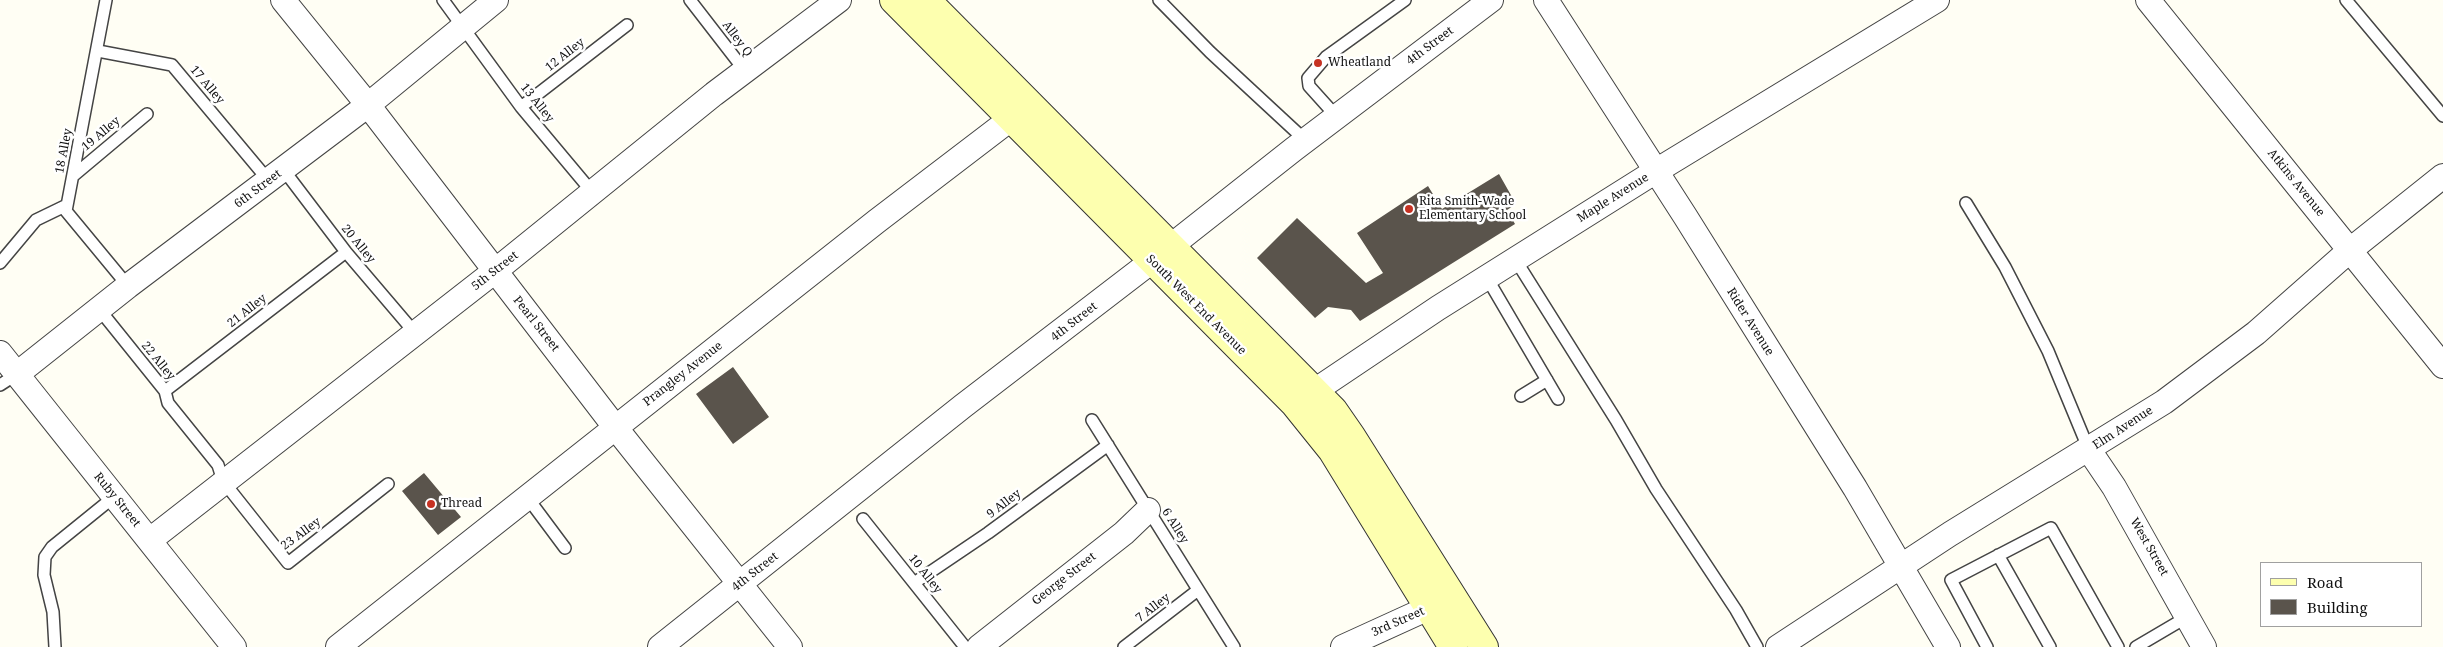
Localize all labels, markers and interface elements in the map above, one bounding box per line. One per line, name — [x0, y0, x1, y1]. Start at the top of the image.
street label: Alley Q — [719, 18, 755, 60]
street label: 4th Street — [1404, 24, 1456, 68]
street label: 12 Alley — [543, 35, 587, 75]
place label: Wheatland — [1328, 56, 1391, 70]
marker: Wheatland — [1312, 57, 1324, 69]
street label: 17 Alley — [187, 63, 227, 107]
street label: 13 Alley — [517, 81, 557, 125]
street label: 19 Alley — [79, 114, 123, 154]
street label: 18 Alley — [53, 127, 75, 175]
street label: Atkins Avenue — [2264, 146, 2328, 220]
street label: 6th Street — [232, 167, 284, 211]
street label: Maple Avenue — [1575, 170, 1651, 226]
place label: Rita Smith-Wade Elementary School — [1419, 195, 1526, 223]
marker: Rita Smith-Wade Elementary School — [1403, 203, 1415, 215]
street label: 20 Alley — [338, 222, 378, 266]
street label: 5th Street — [469, 248, 521, 294]
street label: South West End Avenue — [1143, 252, 1249, 358]
street label: Rider Avenue — [1723, 285, 1777, 359]
street label: 21 Alley — [225, 291, 269, 331]
street label: Pearl Street — [510, 293, 562, 355]
street label: 4th Street — [1048, 299, 1100, 345]
street label: 22 Alley — [138, 339, 178, 383]
street label: Prangley Avenue — [641, 339, 725, 409]
street label: Elm Avenue — [2090, 403, 2156, 453]
street label: Ruby Street — [91, 470, 143, 530]
street label: 9 Alley — [984, 487, 1024, 521]
place label: Thread — [441, 497, 482, 511]
marker: Thread — [425, 498, 437, 510]
street label: 6 Alley — [1159, 506, 1191, 546]
street label: 23 Alley — [278, 515, 324, 553]
street label: West Street — [2127, 515, 2171, 579]
street label: 4th Street — [729, 549, 781, 595]
street label: George Street — [1029, 550, 1099, 608]
street label: 10 Alley — [905, 552, 945, 596]
legend — [2260, 562, 2423, 627]
text: Road — [2307, 572, 2343, 592]
street label: 7 Alley — [1133, 591, 1173, 625]
text: Building — [2307, 597, 2368, 617]
street label: 3rd Street — [1369, 604, 1427, 640]

